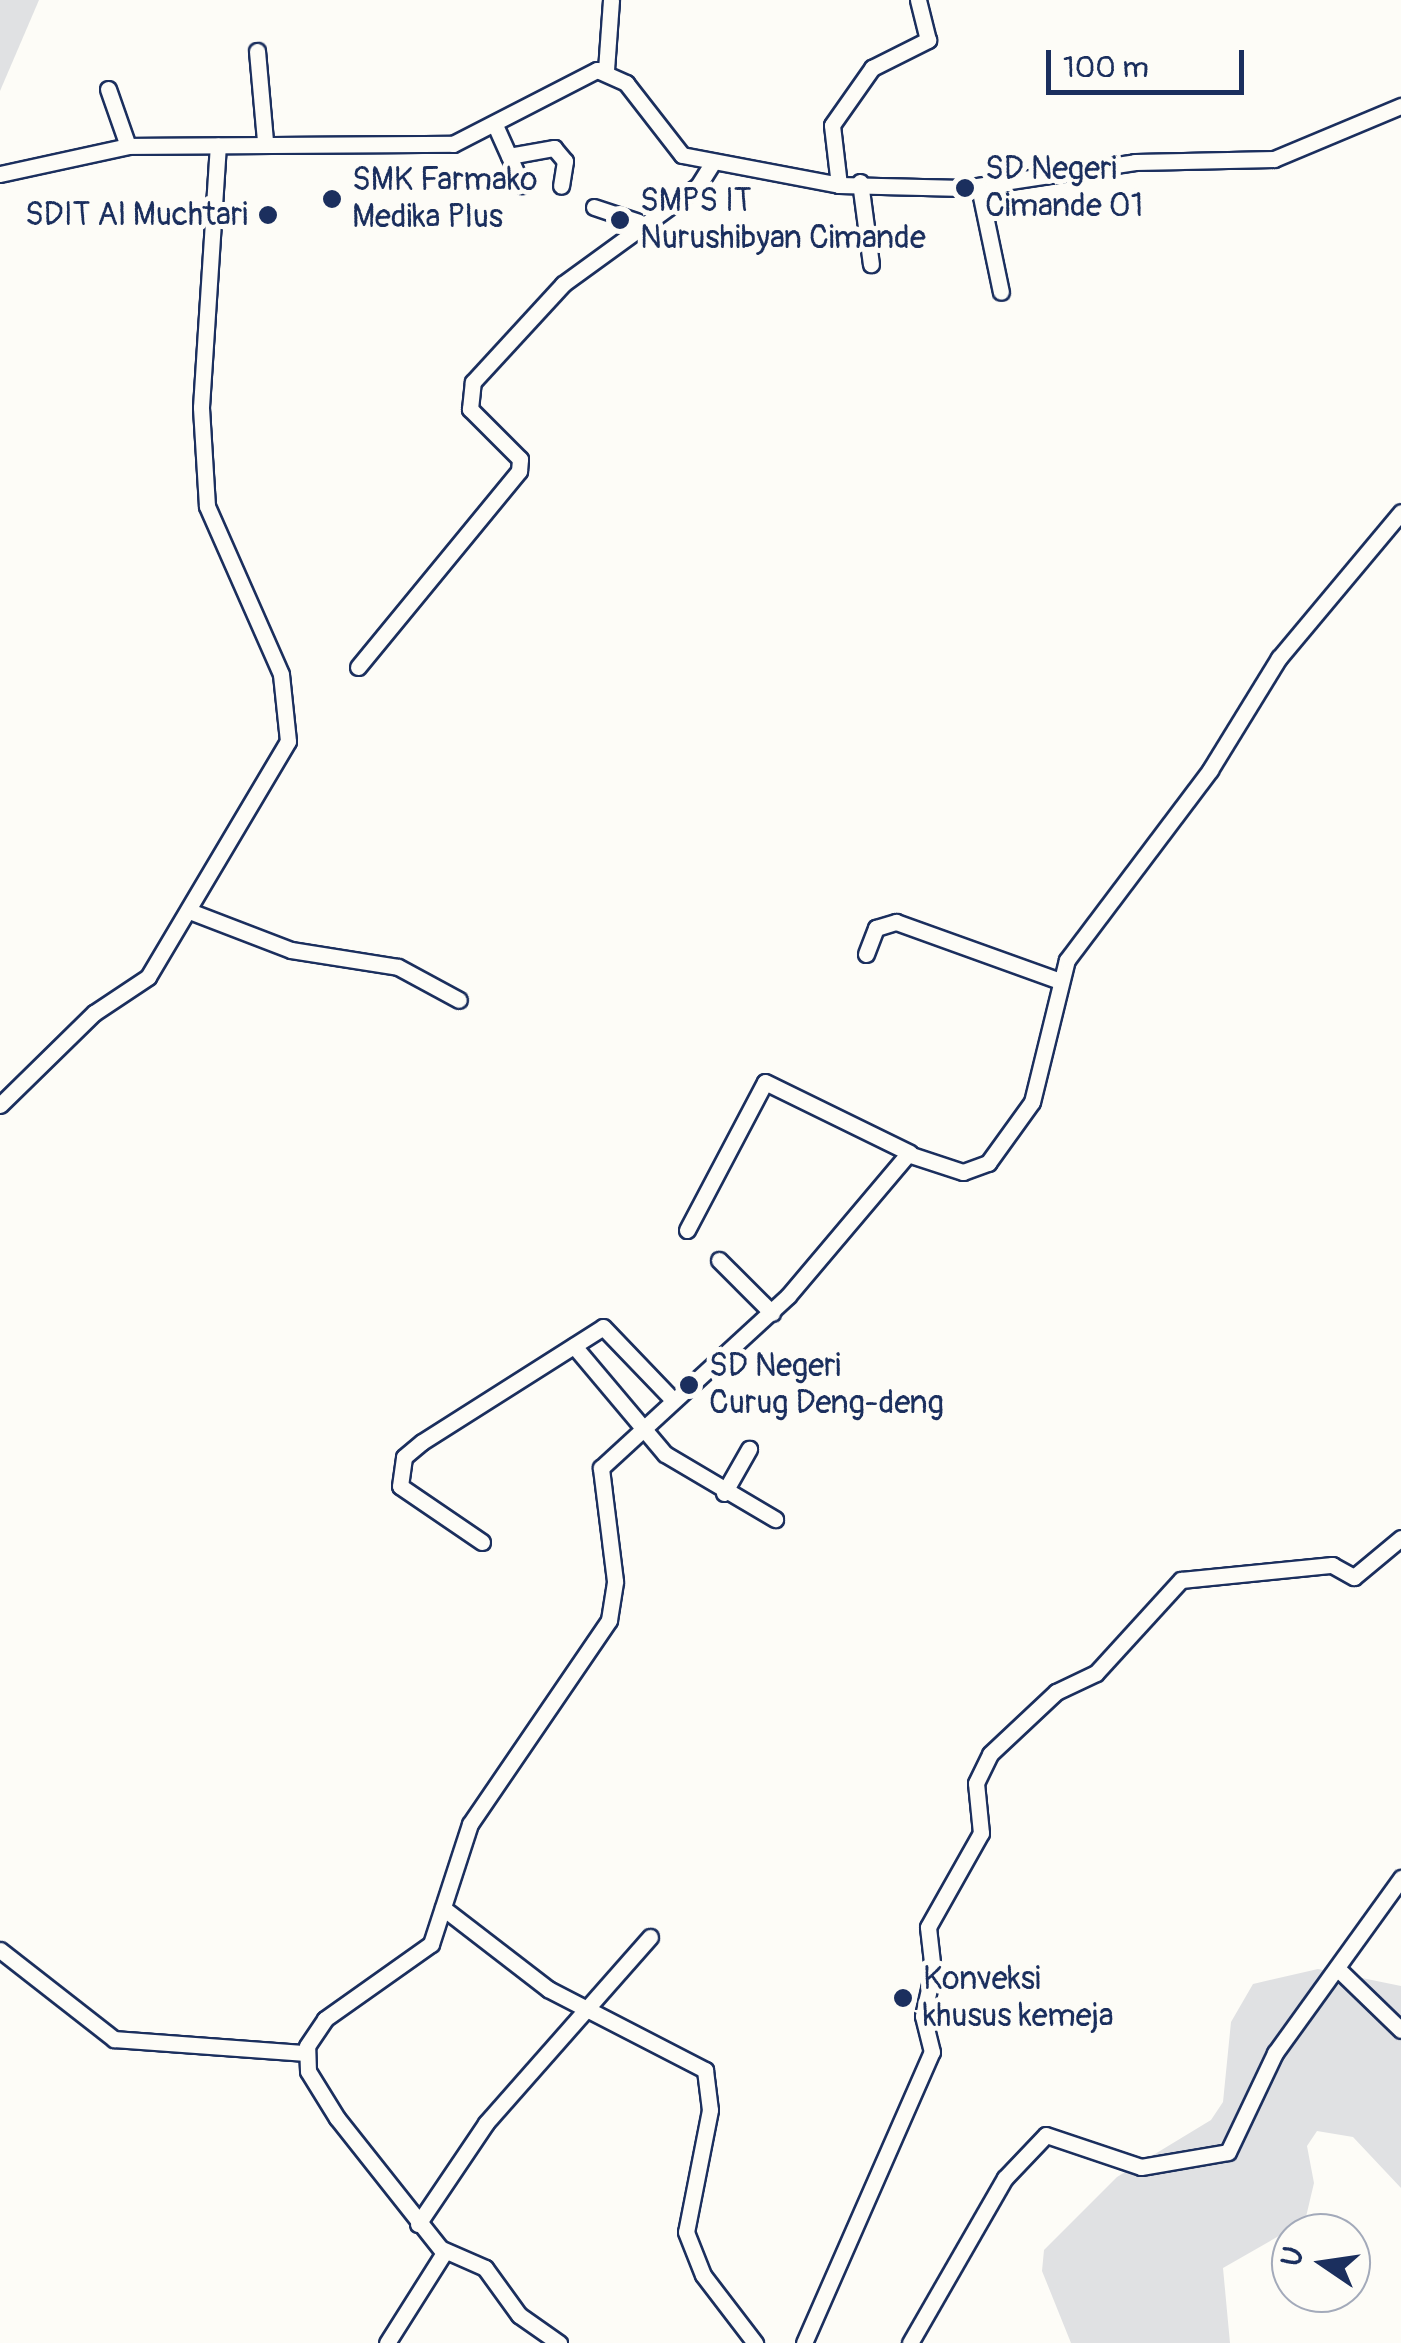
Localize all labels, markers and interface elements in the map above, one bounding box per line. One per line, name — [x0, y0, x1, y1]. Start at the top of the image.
scale bar — [1051, 30, 1248, 92]
text: 100 m — [1063, 49, 1149, 86]
place label: SD Negeri Cimande 01 — [985, 151, 1143, 226]
place label: SMK Farmako Medika Plus — [352, 162, 537, 237]
marker: SD Negeri Cimande 01 — [954, 177, 976, 199]
place label: SMPS IT Nurushibyan Cimande — [640, 183, 926, 258]
marker: SMK Farmako Medika Plus — [321, 188, 343, 210]
place label: SDIT Al Muchtari — [25, 196, 248, 234]
marker: SDIT Al Muchtari — [257, 204, 279, 226]
marker: SMPS IT Nurushibyan Cimande — [609, 209, 631, 231]
place label: SD Negeri Curug Deng-deng — [709, 1348, 944, 1423]
marker: SD Negeri Curug Deng-deng — [678, 1374, 700, 1396]
place label: Konveksi khusus kemeja — [923, 1961, 1114, 2036]
marker: Konveksi khusus kemeja — [892, 1987, 914, 2009]
north arrow — [1271, 2213, 1371, 2313]
text: U — [1274, 2244, 1312, 2270]

